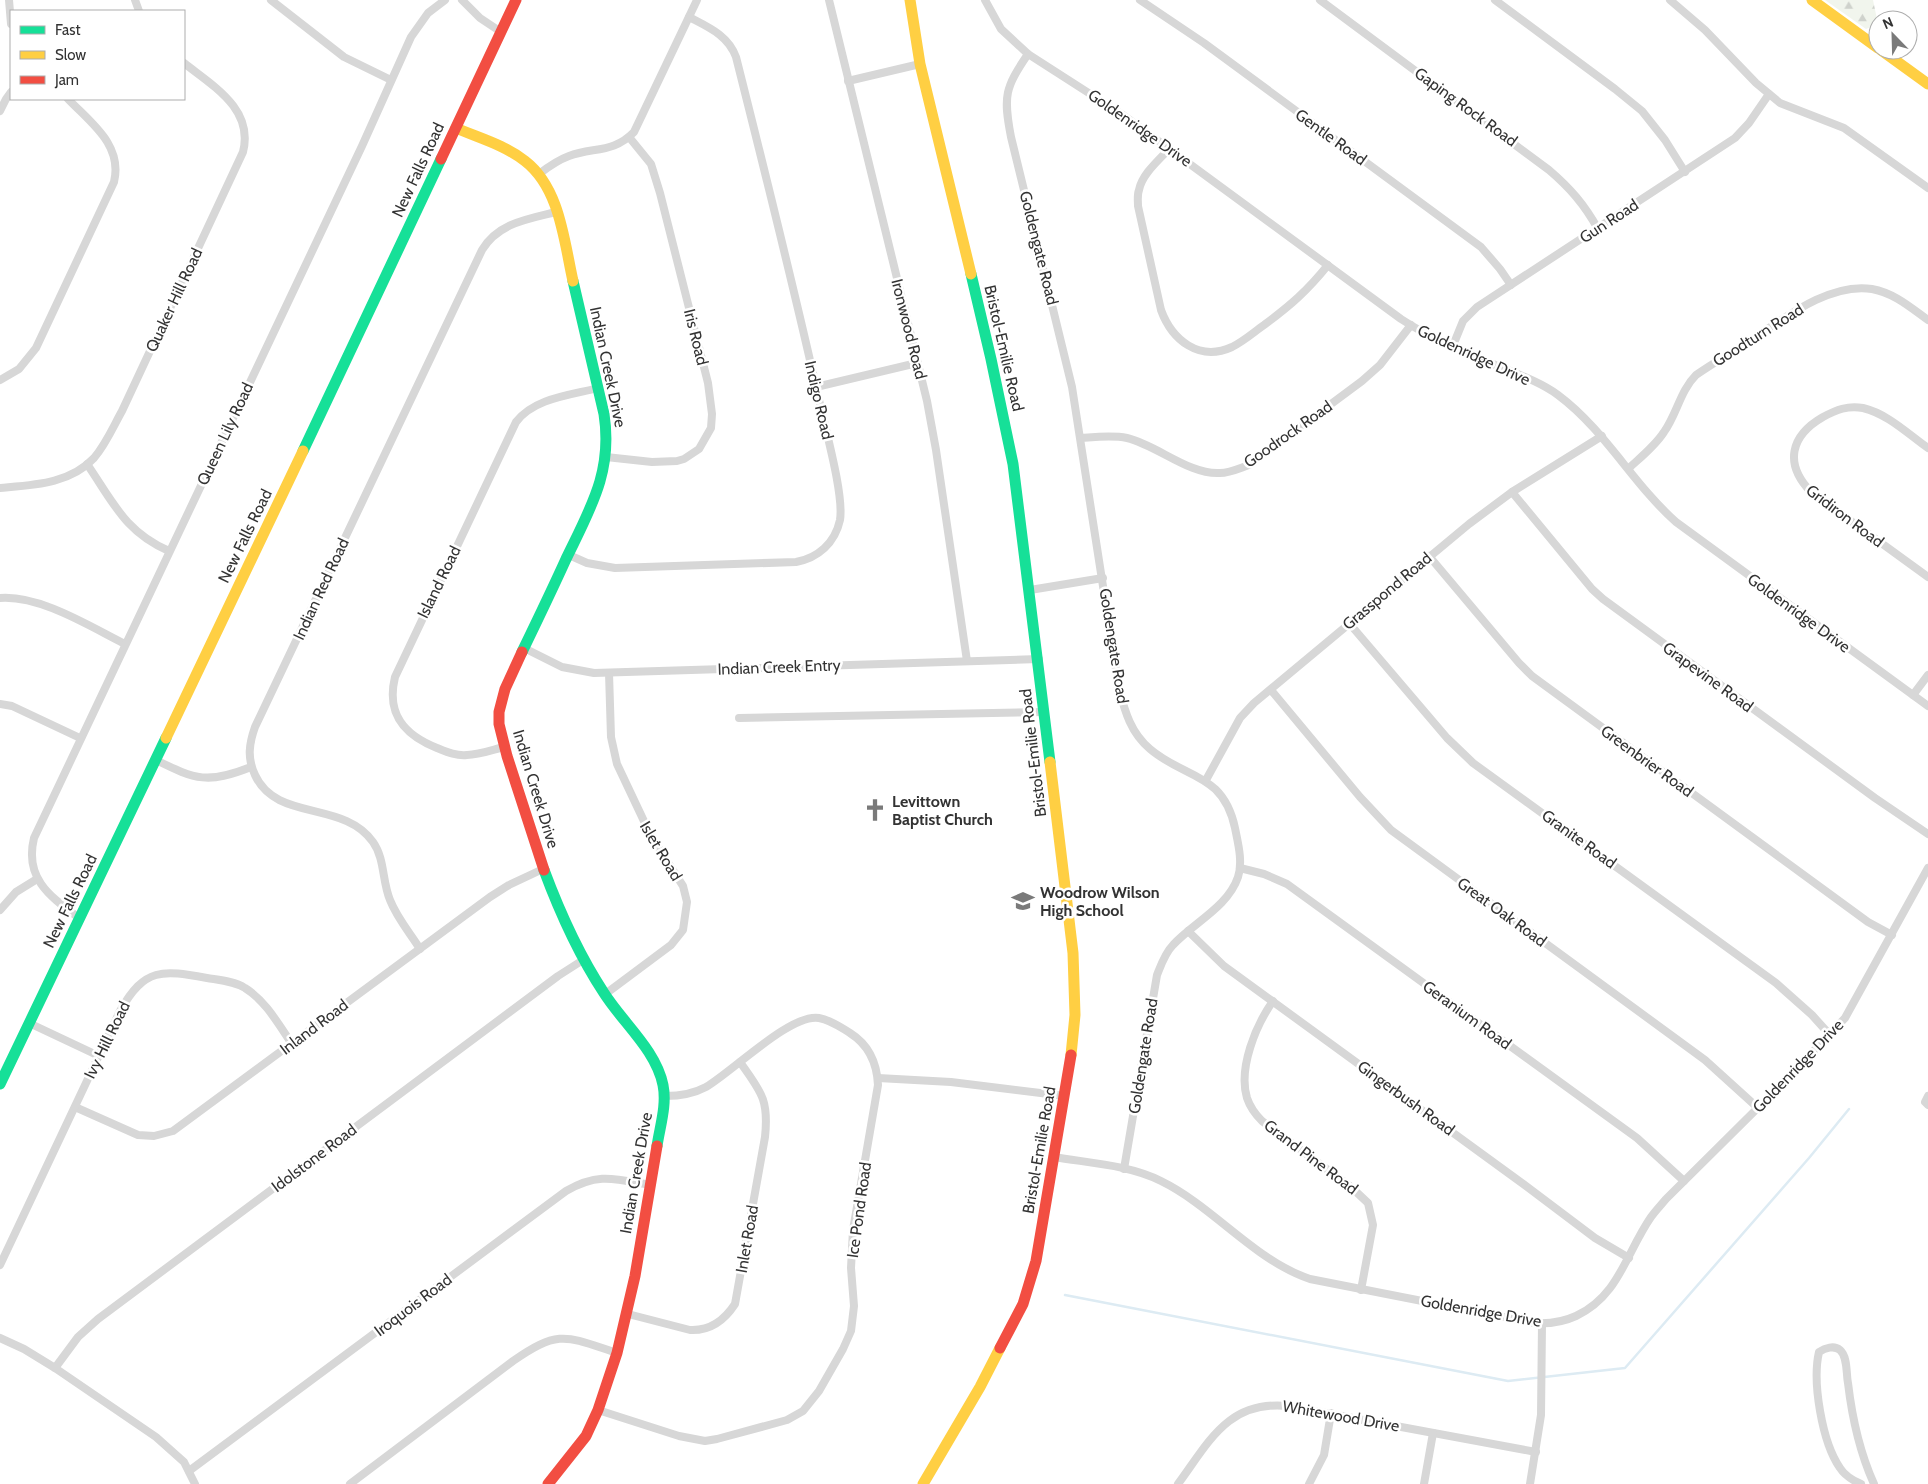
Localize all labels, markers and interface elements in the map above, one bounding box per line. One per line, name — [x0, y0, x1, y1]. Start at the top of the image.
legend — [10, 10, 185, 100]
north arrow — [1868, 10, 1918, 60]
text: N — [1880, 13, 1896, 33]
text: Fast — [55, 21, 80, 39]
text: Slow — [55, 46, 86, 64]
street label: Gaping Rock Road — [1411, 63, 1521, 151]
text: Jam — [54, 71, 79, 89]
street label: Goldenridge Drive — [1085, 85, 1195, 171]
street label: Gentle Road — [1292, 105, 1370, 169]
street label: New Falls Road — [388, 120, 448, 220]
street label: Goldengate Road — [1016, 189, 1062, 307]
street label: Gun Road — [1576, 195, 1642, 247]
street label: Quaker Hill Road — [142, 245, 206, 355]
street label: Ironwood Road — [887, 277, 931, 381]
street label: Bristol-Emilie Road — [980, 283, 1028, 413]
street label: Goodturn Road — [1709, 300, 1807, 370]
street label: Indian Creek Drive — [586, 305, 630, 429]
street label: Iris Road — [680, 307, 712, 367]
street label: Goldenridge Drive — [1415, 321, 1533, 389]
street label: Indigo Road — [801, 359, 837, 441]
street label: Queen Lily Road — [193, 380, 257, 488]
street label: Goodrock Road — [1240, 397, 1336, 471]
street label: Gridiron Road — [1802, 481, 1888, 551]
street label: New Falls Road — [214, 486, 276, 586]
street label: Indian Red Road — [289, 535, 353, 643]
street label: Island Road — [413, 543, 465, 621]
street label: Grasspond Road — [1339, 548, 1435, 634]
street label: Goldenridge Drive — [1744, 569, 1854, 657]
street label: Goldengate Road — [1096, 587, 1132, 705]
street label: Grapevine Road — [1659, 638, 1757, 716]
street label: Indian Creek Entry — [717, 655, 841, 679]
street label: Bristol-Emilie Road — [1016, 688, 1050, 818]
street label: Greenbrier Road — [1597, 721, 1697, 801]
street label: Indian Creek Drive — [509, 727, 563, 851]
place label: Levittown Baptist Church — [892, 792, 993, 829]
church icon: Levittown Baptist Church — [862, 797, 888, 823]
street label: Granite Road — [1538, 806, 1620, 872]
street label: Islet Road — [636, 818, 686, 884]
street label: New Falls Road — [39, 851, 101, 951]
street label: Great Oak Road — [1454, 873, 1550, 951]
place label: Woodrow Wilson High School — [1040, 883, 1160, 920]
school or university icon: Woodrow Wilson High School — [1010, 888, 1036, 914]
street label: Geranium Road — [1419, 977, 1515, 1053]
street label: Inland Road — [276, 995, 352, 1059]
street label: Goldengate Road — [1125, 997, 1161, 1115]
street label: Ivy Hill Road — [80, 998, 134, 1082]
street label: Goldenridge Drive — [1749, 1015, 1847, 1117]
street label: Gingerbush Road — [1354, 1056, 1458, 1140]
street label: Bristol-Emilie Road — [1018, 1085, 1060, 1215]
street label: Indian Creek Drive — [616, 1111, 656, 1235]
street label: Grand Pine Road — [1260, 1116, 1362, 1198]
street label: Idolstone Road — [268, 1120, 360, 1196]
street label: Ice Pond Road — [843, 1161, 875, 1259]
street label: Inlet Road — [732, 1204, 762, 1274]
street label: Iroquois Road — [371, 1270, 455, 1340]
street label: Goldenridge Drive — [1419, 1291, 1543, 1331]
street label: Whitewood Drive — [1281, 1396, 1401, 1436]

